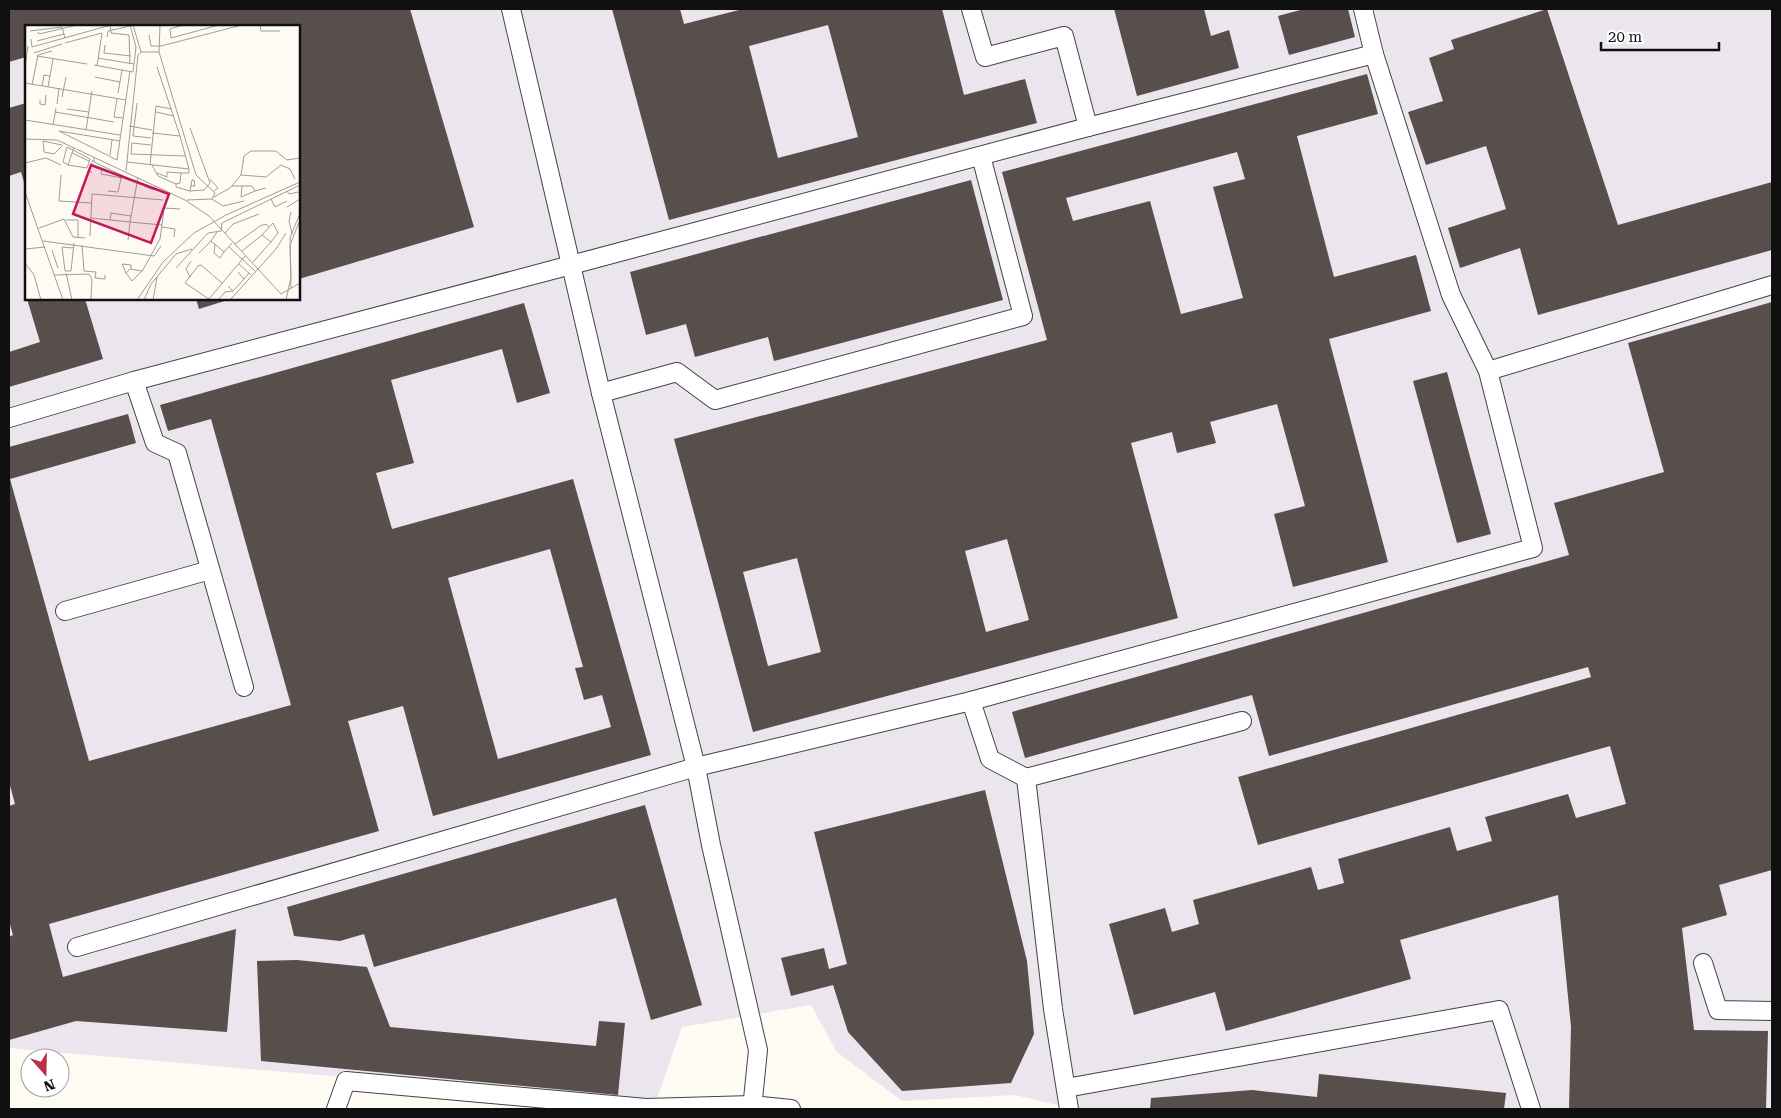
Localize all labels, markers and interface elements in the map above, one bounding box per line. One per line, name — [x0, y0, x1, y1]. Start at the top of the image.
scale bar — [1601, 20, 1718, 52]
inset map — [25, 25, 300, 300]
text: 20 m — [1608, 28, 1643, 46]
north arrow — [20, 1048, 70, 1098]
text: N — [41, 1076, 57, 1095]

